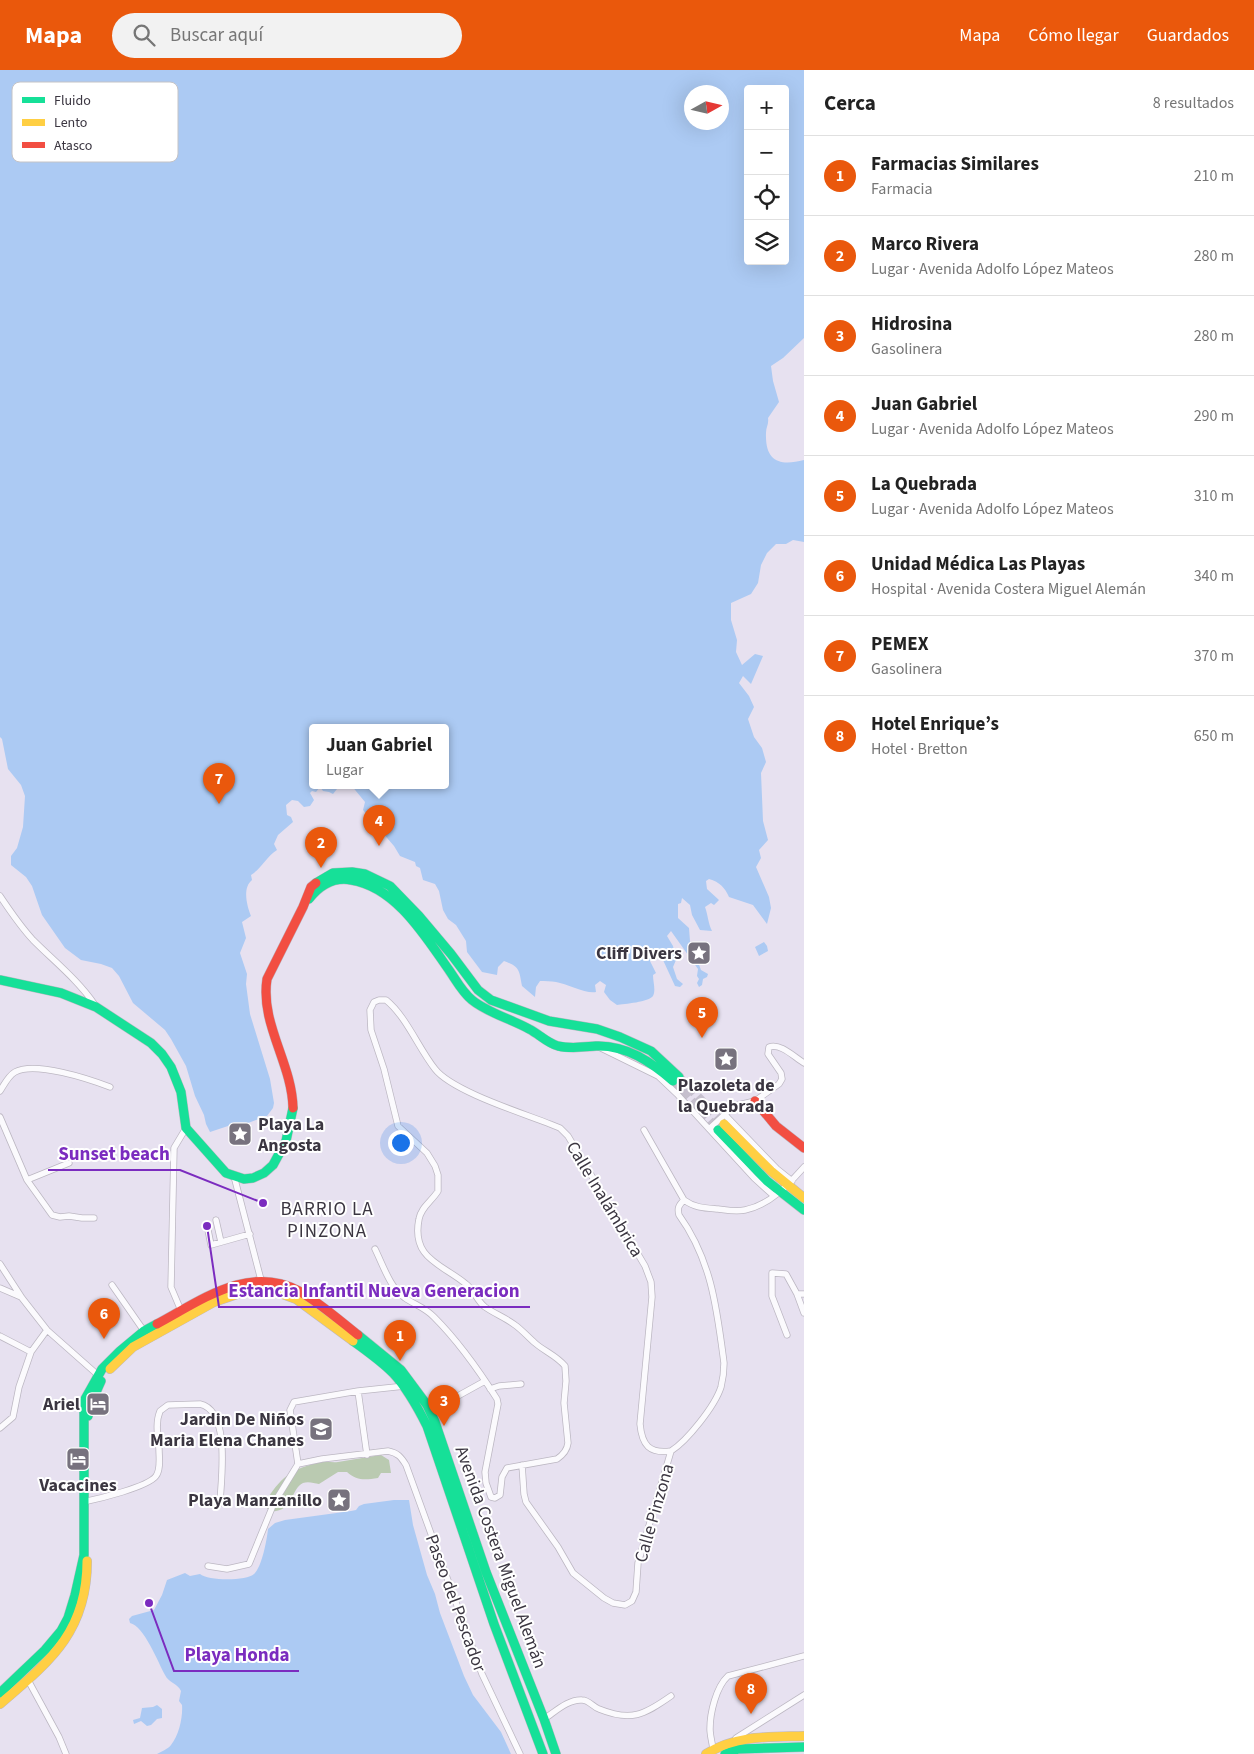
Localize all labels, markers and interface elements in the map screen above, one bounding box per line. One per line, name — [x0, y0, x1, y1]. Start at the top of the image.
search box — [112, 13, 462, 58]
text: Mapa — [25, 18, 82, 53]
icon: search — [130, 21, 158, 49]
text: Buscar aquí — [170, 22, 263, 49]
text: Mapa — [959, 23, 1000, 48]
text: Cómo llegar — [1028, 23, 1119, 48]
text: Guardados — [1147, 23, 1229, 48]
legend — [12, 82, 178, 162]
north arrow — [684, 85, 729, 130]
map controls — [744, 85, 789, 265]
button: + — [744, 85, 789, 130]
text: Cerca — [824, 88, 876, 118]
text: Fluido — [54, 91, 91, 111]
text: 8 resultados — [1153, 92, 1234, 114]
text: Lento — [54, 113, 87, 133]
button: − — [744, 130, 789, 175]
text: Atasco — [54, 136, 92, 156]
text: Farmacias Similares — [871, 151, 1039, 178]
text: 1 — [836, 165, 844, 187]
text: 210 m — [1194, 165, 1234, 187]
button: locate — [744, 175, 789, 220]
text: Farmacia — [871, 178, 933, 200]
button: layers — [744, 220, 789, 265]
text: Marco Rivera — [871, 231, 979, 258]
text: 2 — [836, 245, 844, 267]
text: 280 m — [1194, 245, 1234, 267]
text: Lugar · Avenida Adolfo López Mateos — [871, 258, 1114, 280]
text: Hidrosina — [871, 311, 952, 338]
text: 3 — [836, 325, 844, 347]
text: 280 m — [1194, 325, 1234, 347]
text: Gasolinera — [871, 338, 942, 360]
text: Juan Gabriel — [871, 391, 977, 418]
text: 4 — [836, 405, 844, 427]
text: 290 m — [1194, 405, 1234, 427]
text: Lugar · Avenida Adolfo López Mateos — [871, 418, 1114, 440]
text: La Quebrada — [871, 471, 977, 498]
text: 5 — [836, 485, 844, 507]
text: 310 m — [1194, 485, 1234, 507]
text: Lugar · Avenida Adolfo López Mateos — [871, 498, 1114, 520]
text: Unidad Médica Las Playas — [871, 551, 1085, 578]
text: 6 — [836, 565, 844, 587]
text: 340 m — [1194, 565, 1234, 587]
text: Hospital · Avenida Costera Miguel Alemán — [871, 578, 1146, 600]
text: PEMEX — [871, 631, 928, 658]
text: 7 — [836, 645, 844, 667]
text: 370 m — [1194, 645, 1234, 667]
text: Gasolinera — [871, 658, 942, 680]
text: Hotel Enrique’s — [871, 711, 999, 738]
popup — [309, 724, 449, 789]
text: 8 — [836, 725, 844, 747]
text: 650 m — [1194, 725, 1234, 747]
text: Juan Gabriel — [326, 732, 432, 759]
text: Hotel · Bretton — [871, 738, 968, 760]
text: Lugar — [326, 759, 364, 781]
pin: 7 — [203, 763, 235, 804]
pin: 4 — [363, 805, 395, 846]
pin: 2 — [305, 827, 337, 868]
place icon: Cliff Divers — [686, 940, 712, 966]
place label: Cliff Divers — [596, 941, 682, 966]
pin: 5 — [686, 997, 718, 1038]
place icon: Plazoleta de la Quebrada — [713, 1046, 739, 1072]
place label: Plazoleta de la Quebrada — [678, 1073, 775, 1119]
place label: Playa La Angosta — [257, 1112, 324, 1158]
place icon: Playa La Angosta — [227, 1121, 253, 1147]
your location — [388, 1130, 414, 1156]
callout: Sunset beach — [48, 1136, 180, 1170]
street label: Calle Inalámbrica — [560, 1137, 649, 1262]
text: Sunset beach — [58, 1141, 170, 1168]
district label: BARRIO LA PINZONA — [280, 1196, 374, 1245]
callout: Estancia Infantil Nueva Generacion — [219, 1273, 530, 1307]
text: Estancia Infantil Nueva Generacion — [228, 1278, 520, 1305]
pin: 6 — [88, 1298, 120, 1339]
pin: 1 — [384, 1320, 416, 1361]
pin: 3 — [428, 1385, 460, 1426]
hotel icon: Ariel — [85, 1391, 111, 1417]
place label: Ariel — [42, 1392, 80, 1417]
place label: Jardin De Niños Maria Elena Chanes — [150, 1407, 304, 1453]
school or university icon: Jardin De Niños Maria Elena Chanes — [308, 1416, 334, 1442]
street label: Avenida Costera Miguel Alemán — [449, 1443, 552, 1672]
hotel icon: Vacacines — [65, 1446, 91, 1472]
street label: Calle Pinzona — [628, 1461, 681, 1565]
place label: Vacacines — [38, 1473, 117, 1498]
place icon: Playa Manzanillo — [326, 1487, 352, 1513]
place label: Playa Manzanillo — [188, 1488, 322, 1513]
street label: Paseo del Pescador — [419, 1531, 492, 1676]
callout: Playa Honda — [174, 1637, 299, 1671]
text: Playa Honda — [184, 1642, 290, 1669]
pin: 8 — [735, 1673, 767, 1714]

